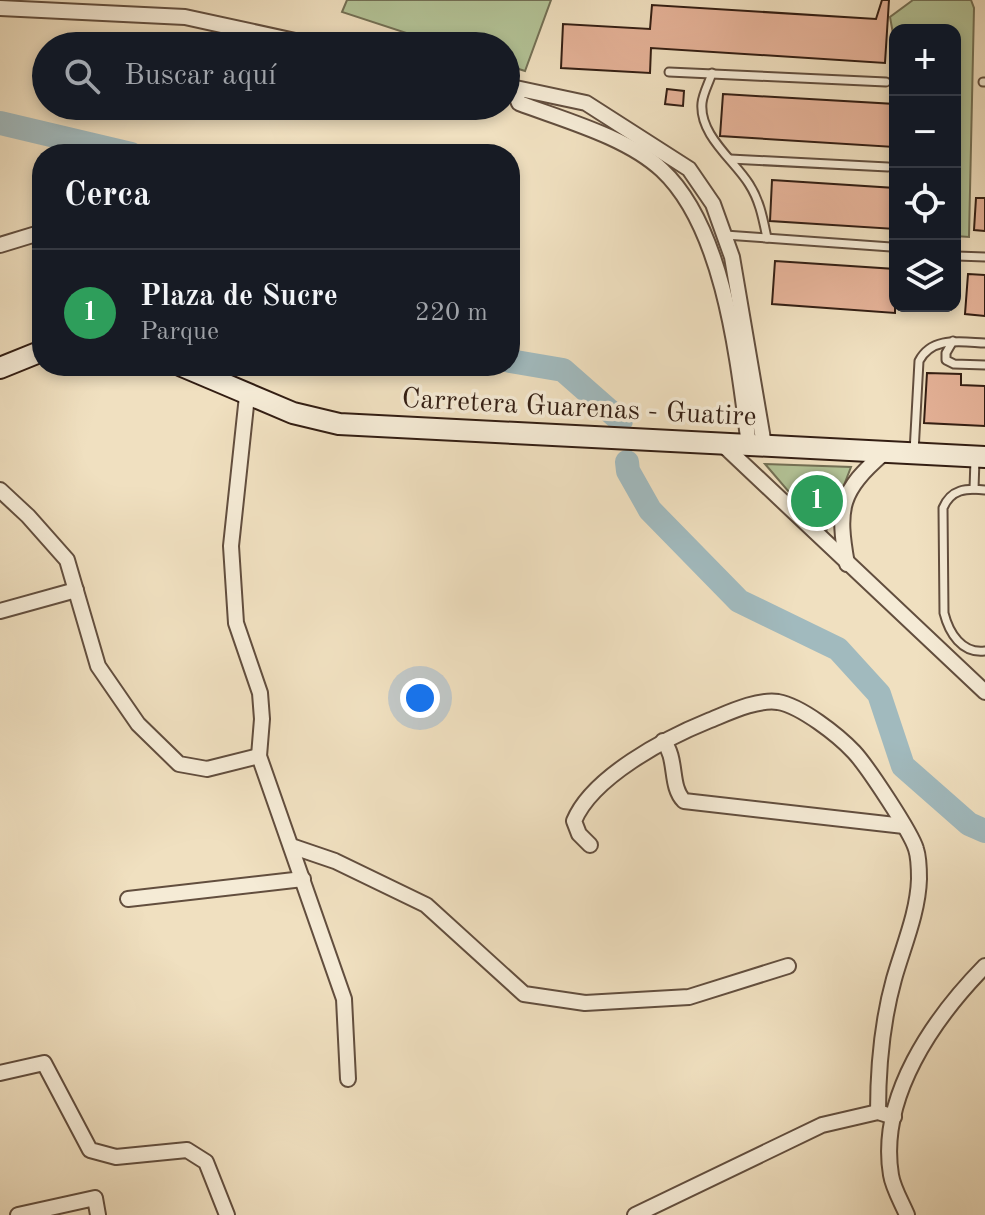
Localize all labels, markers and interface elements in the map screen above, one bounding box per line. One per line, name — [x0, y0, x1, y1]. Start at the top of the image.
map controls — [889, 24, 961, 312]
button: + — [889, 24, 961, 96]
search box — [32, 32, 520, 120]
icon: search — [60, 54, 104, 98]
text: Buscar aquí — [124, 61, 276, 91]
button: − — [889, 96, 961, 168]
button: locate — [889, 168, 961, 240]
text: Cerca — [64, 179, 150, 213]
button: layers — [889, 240, 961, 312]
text: Plaza de Sucre — [140, 282, 338, 312]
text: 1 — [82, 300, 98, 326]
text: 220 m — [415, 300, 488, 326]
text: Parque — [140, 319, 219, 345]
street label: Carretera Guarenas - Guatire — [401, 386, 757, 432]
pin: 1 — [791, 471, 843, 531]
your location — [400, 678, 440, 718]

